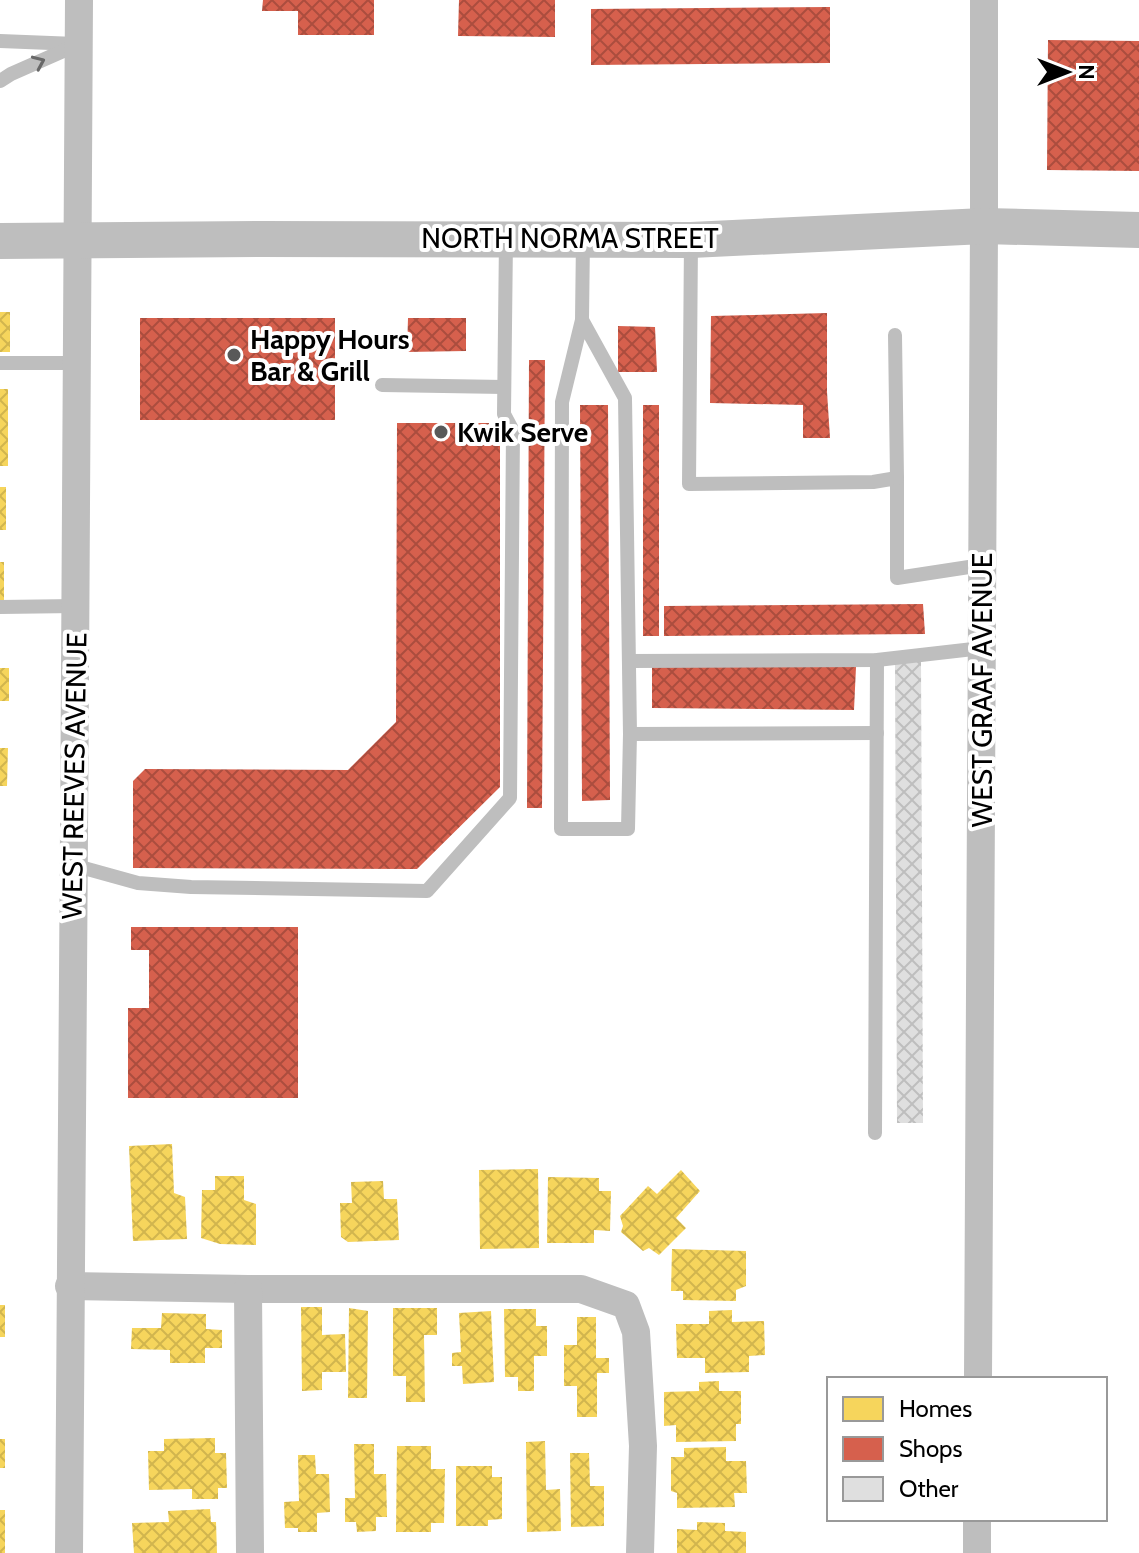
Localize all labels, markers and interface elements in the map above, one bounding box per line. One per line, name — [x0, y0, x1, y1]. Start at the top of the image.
north arrow — [1027, 32, 1107, 112]
one-way arrow — [31, 55, 45, 71]
text: N — [1073, 64, 1100, 80]
street label: NORTH NORMA STREET — [421, 221, 719, 255]
place label: Happy Hours Bar & Grill — [250, 322, 410, 388]
marker: Happy Hours Bar & Grill — [225, 346, 243, 364]
place label: Kwik Serve — [457, 415, 588, 449]
marker: Kwik Serve — [432, 423, 450, 441]
street label: WEST GRAAF AVENUE — [965, 553, 999, 827]
street label: WEST REEVES AVENUE — [55, 632, 93, 920]
legend — [827, 1377, 1107, 1521]
text: Homes — [899, 1394, 972, 1423]
text: Shops — [899, 1434, 962, 1463]
text: Other — [899, 1474, 959, 1503]

